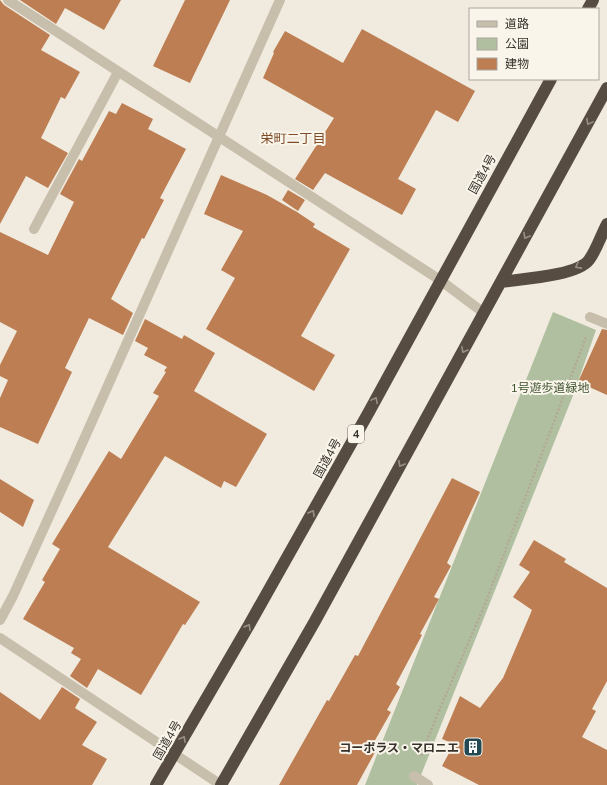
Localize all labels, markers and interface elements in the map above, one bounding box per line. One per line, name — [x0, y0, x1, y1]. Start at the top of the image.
legend — [469, 8, 599, 80]
text: 道路 — [505, 16, 529, 31]
text: 公園 — [505, 36, 529, 51]
text: 建物 — [505, 56, 529, 71]
one-way arrow — [586, 118, 593, 125]
district label: 栄町二丁目 — [260, 130, 326, 146]
street label: 国道4号 — [465, 151, 499, 197]
one-way arrow — [524, 232, 531, 239]
one-way arrow — [575, 262, 582, 269]
one-way arrow — [461, 346, 468, 353]
park label: 1号遊歩道緑地 — [510, 380, 590, 395]
one-way arrow — [370, 397, 378, 404]
road number: 4 — [348, 425, 364, 443]
street label: 国道4号 — [310, 435, 344, 481]
one-way arrow — [398, 460, 406, 467]
one-way arrow — [307, 510, 314, 517]
one-way arrow — [244, 624, 251, 631]
street label: 国道4号 — [150, 718, 184, 762]
one-way arrow — [179, 736, 186, 743]
building icon: コーポラス・マロニエ — [462, 736, 484, 758]
place label: コーポラス・マロニエ — [339, 740, 459, 755]

